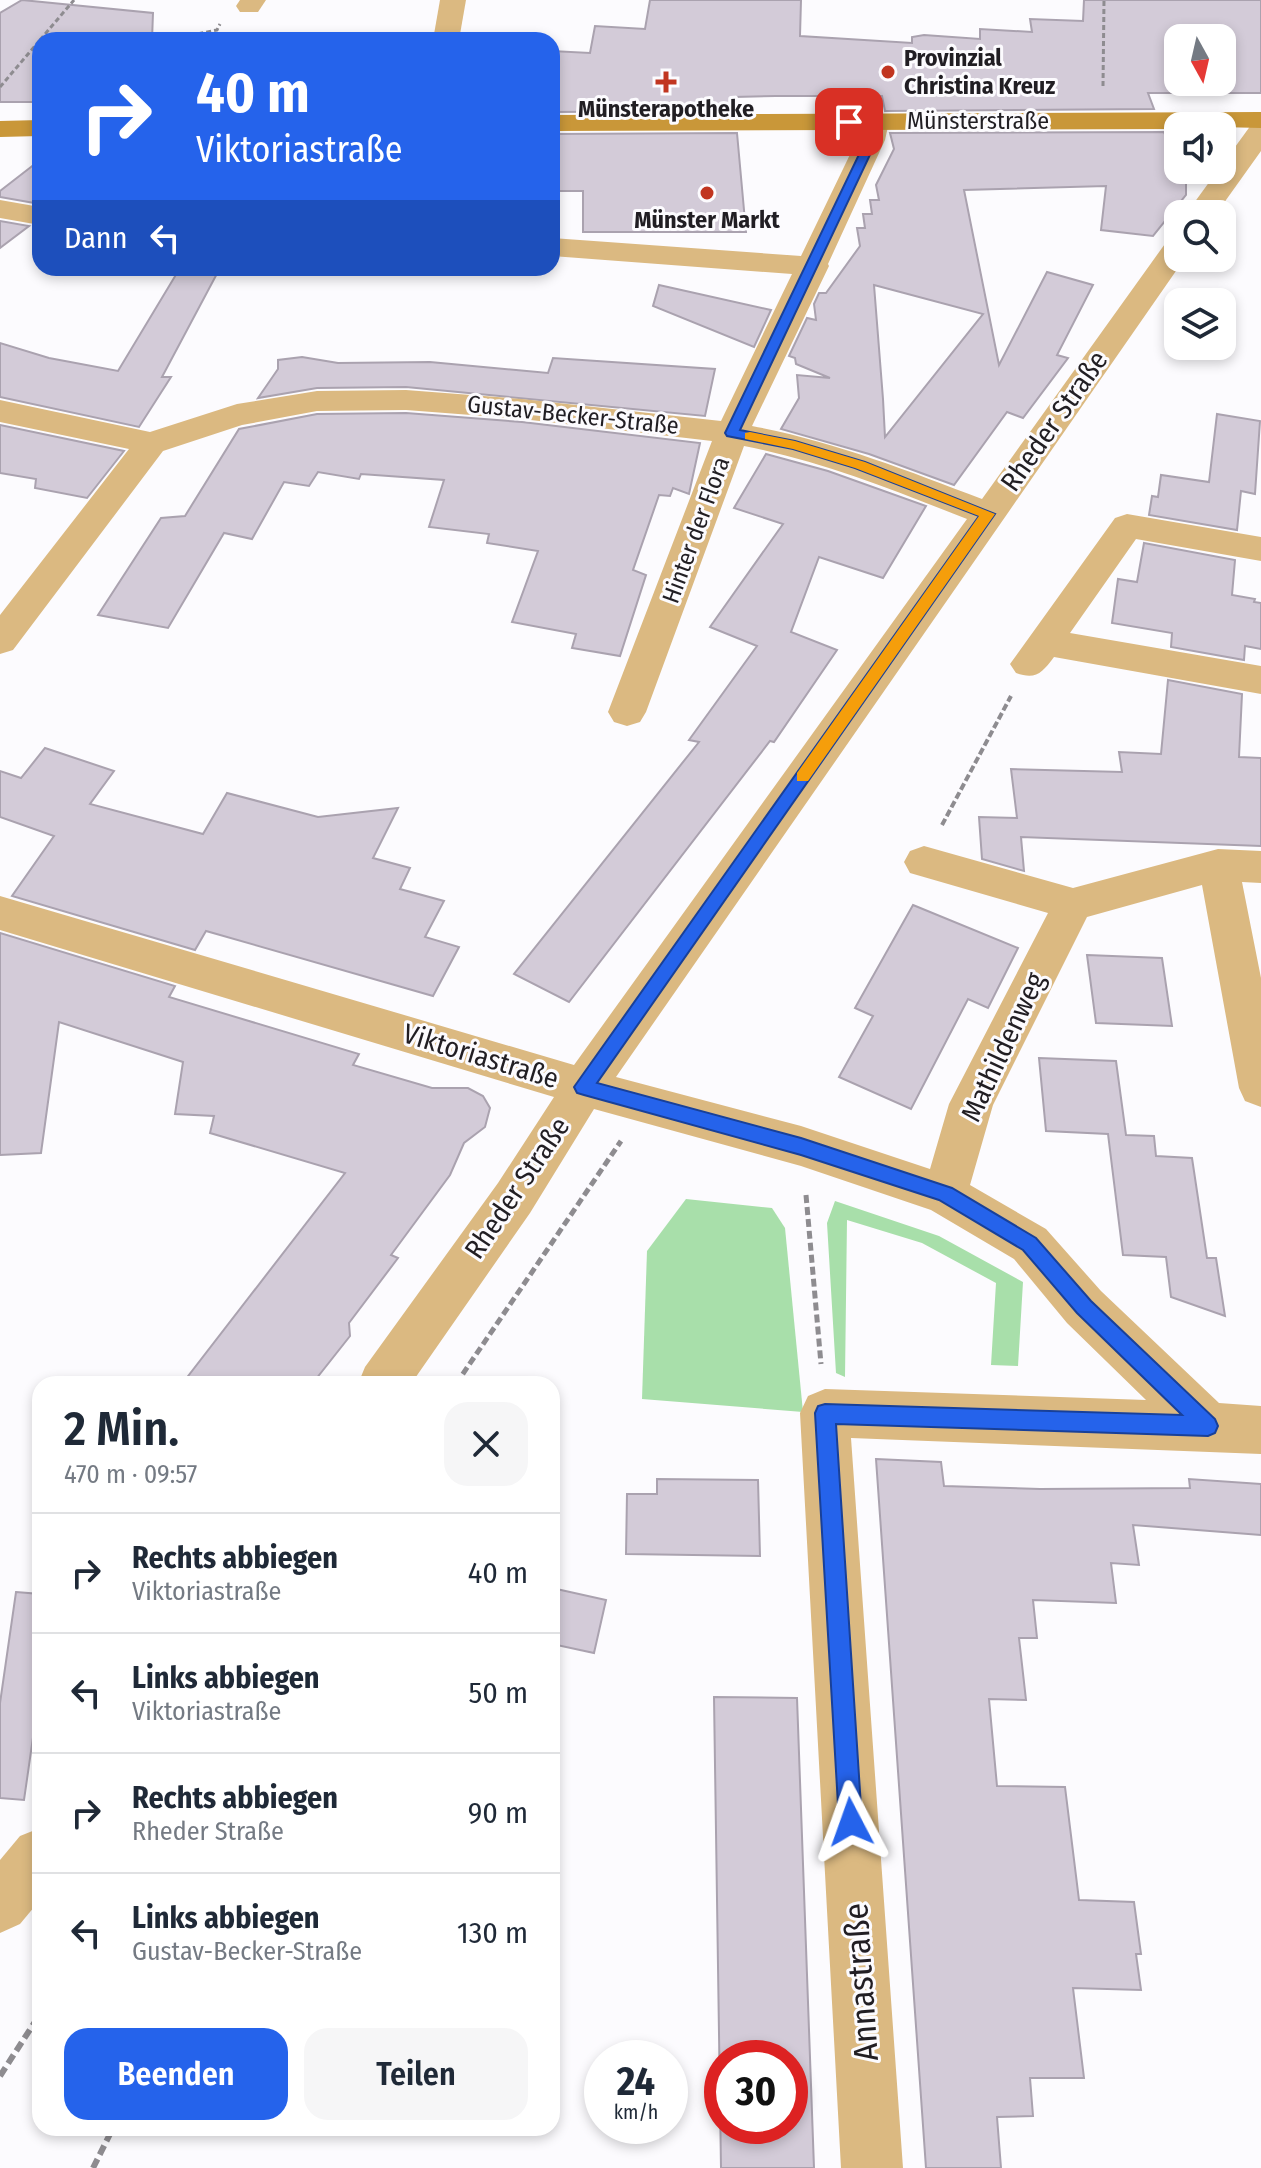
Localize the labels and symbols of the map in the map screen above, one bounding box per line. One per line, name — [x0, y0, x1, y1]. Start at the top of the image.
north arrow — [1164, 24, 1236, 96]
place label: Provinzial Christina Kreuz — [904, 44, 1055, 100]
marker: Provinzial Christina Kreuz — [879, 63, 897, 81]
marker: Münsterapotheke — [657, 73, 675, 91]
pin — [815, 88, 883, 156]
place label: Münsterapotheke — [578, 95, 754, 123]
street label: Münsterstraße — [907, 107, 1049, 135]
marker: Münster Markt — [698, 184, 716, 202]
place label: Münster Markt — [634, 206, 780, 234]
street label: Rheder Straße — [994, 345, 1114, 497]
street label: Gustav-Becker-Straße — [466, 390, 680, 440]
street label: Hinter der Flora — [657, 453, 735, 607]
street label: Mathildenweg — [954, 966, 1052, 1127]
street label: Viktoriastraße — [399, 1017, 563, 1095]
street label: Rheder Straße — [458, 1111, 576, 1265]
position arrow — [809, 1780, 893, 1864]
street label: Annastraße — [835, 1902, 887, 2062]
speed limit sign: 30 — [704, 2040, 808, 2144]

